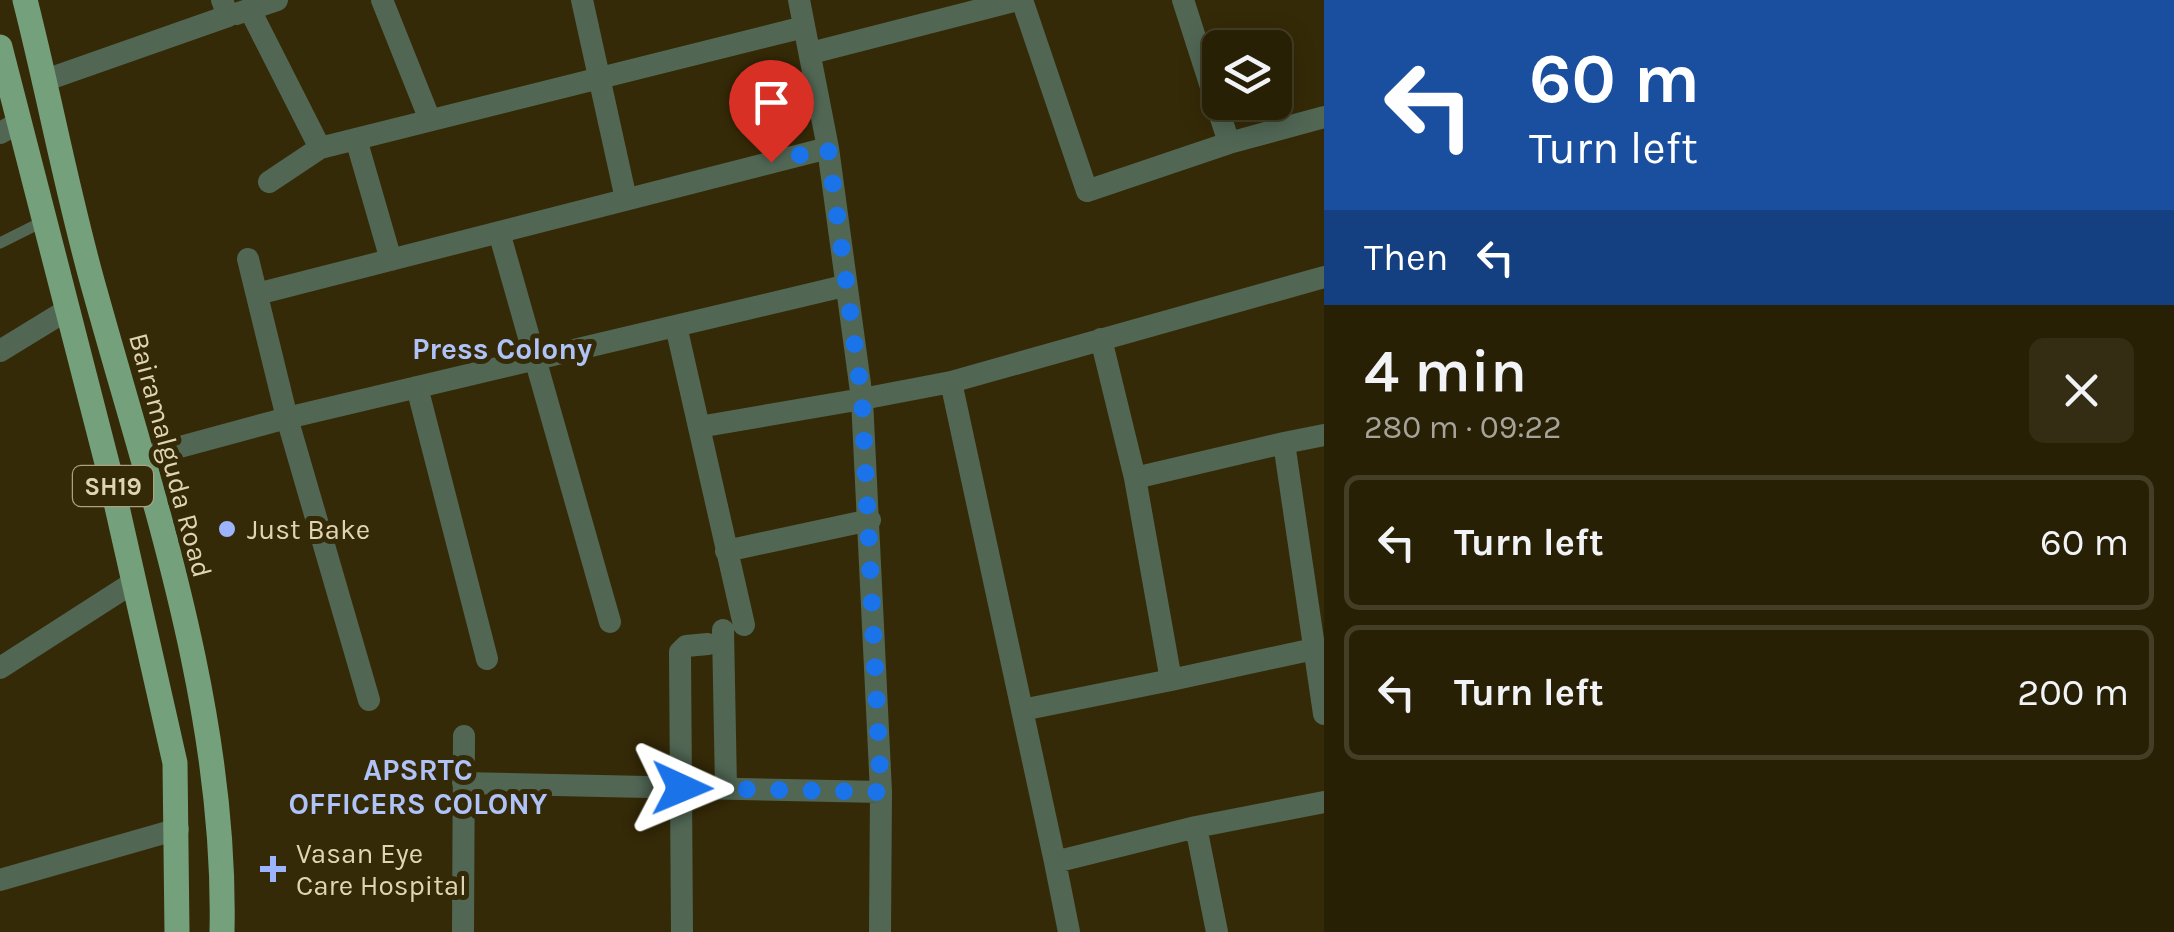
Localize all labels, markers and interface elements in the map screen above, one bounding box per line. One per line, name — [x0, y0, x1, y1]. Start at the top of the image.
map controls — [1202, 30, 1292, 120]
button: layers — [1202, 30, 1292, 120]
text: 60 m — [1529, 38, 1700, 120]
icon: left — [1364, 40, 1494, 170]
pin — [729, 60, 814, 163]
icon: arrive — [744, 75, 799, 130]
text: Turn left — [1529, 122, 1698, 174]
icon: left — [1468, 230, 1523, 285]
text: Then — [1364, 235, 1448, 280]
street label: Bairamalguda Road — [122, 329, 219, 581]
district label: Press Colony — [412, 331, 592, 367]
text: 4 min — [1364, 336, 1527, 406]
button: close — [2029, 338, 2134, 443]
text: 280 m · 09:22 — [1364, 409, 1562, 446]
road number: SH19 — [73, 466, 153, 506]
place label: Just Bake — [247, 513, 370, 546]
icon: left — [1369, 515, 1424, 570]
marker: Just Bake — [216, 518, 238, 540]
text: Turn left — [1454, 520, 1604, 565]
text: 60 m — [2040, 520, 2129, 565]
icon: left — [1369, 665, 1424, 720]
text: Turn left — [1454, 670, 1604, 715]
text: 200 m — [2017, 670, 2129, 715]
position arrow — [630, 736, 734, 840]
district label: APSRTC OFFICERS COLONY — [289, 752, 548, 822]
place label: Vasan Eye Care Hospital — [296, 837, 467, 902]
marker: Vasan Eye Care Hospital — [260, 856, 286, 882]

